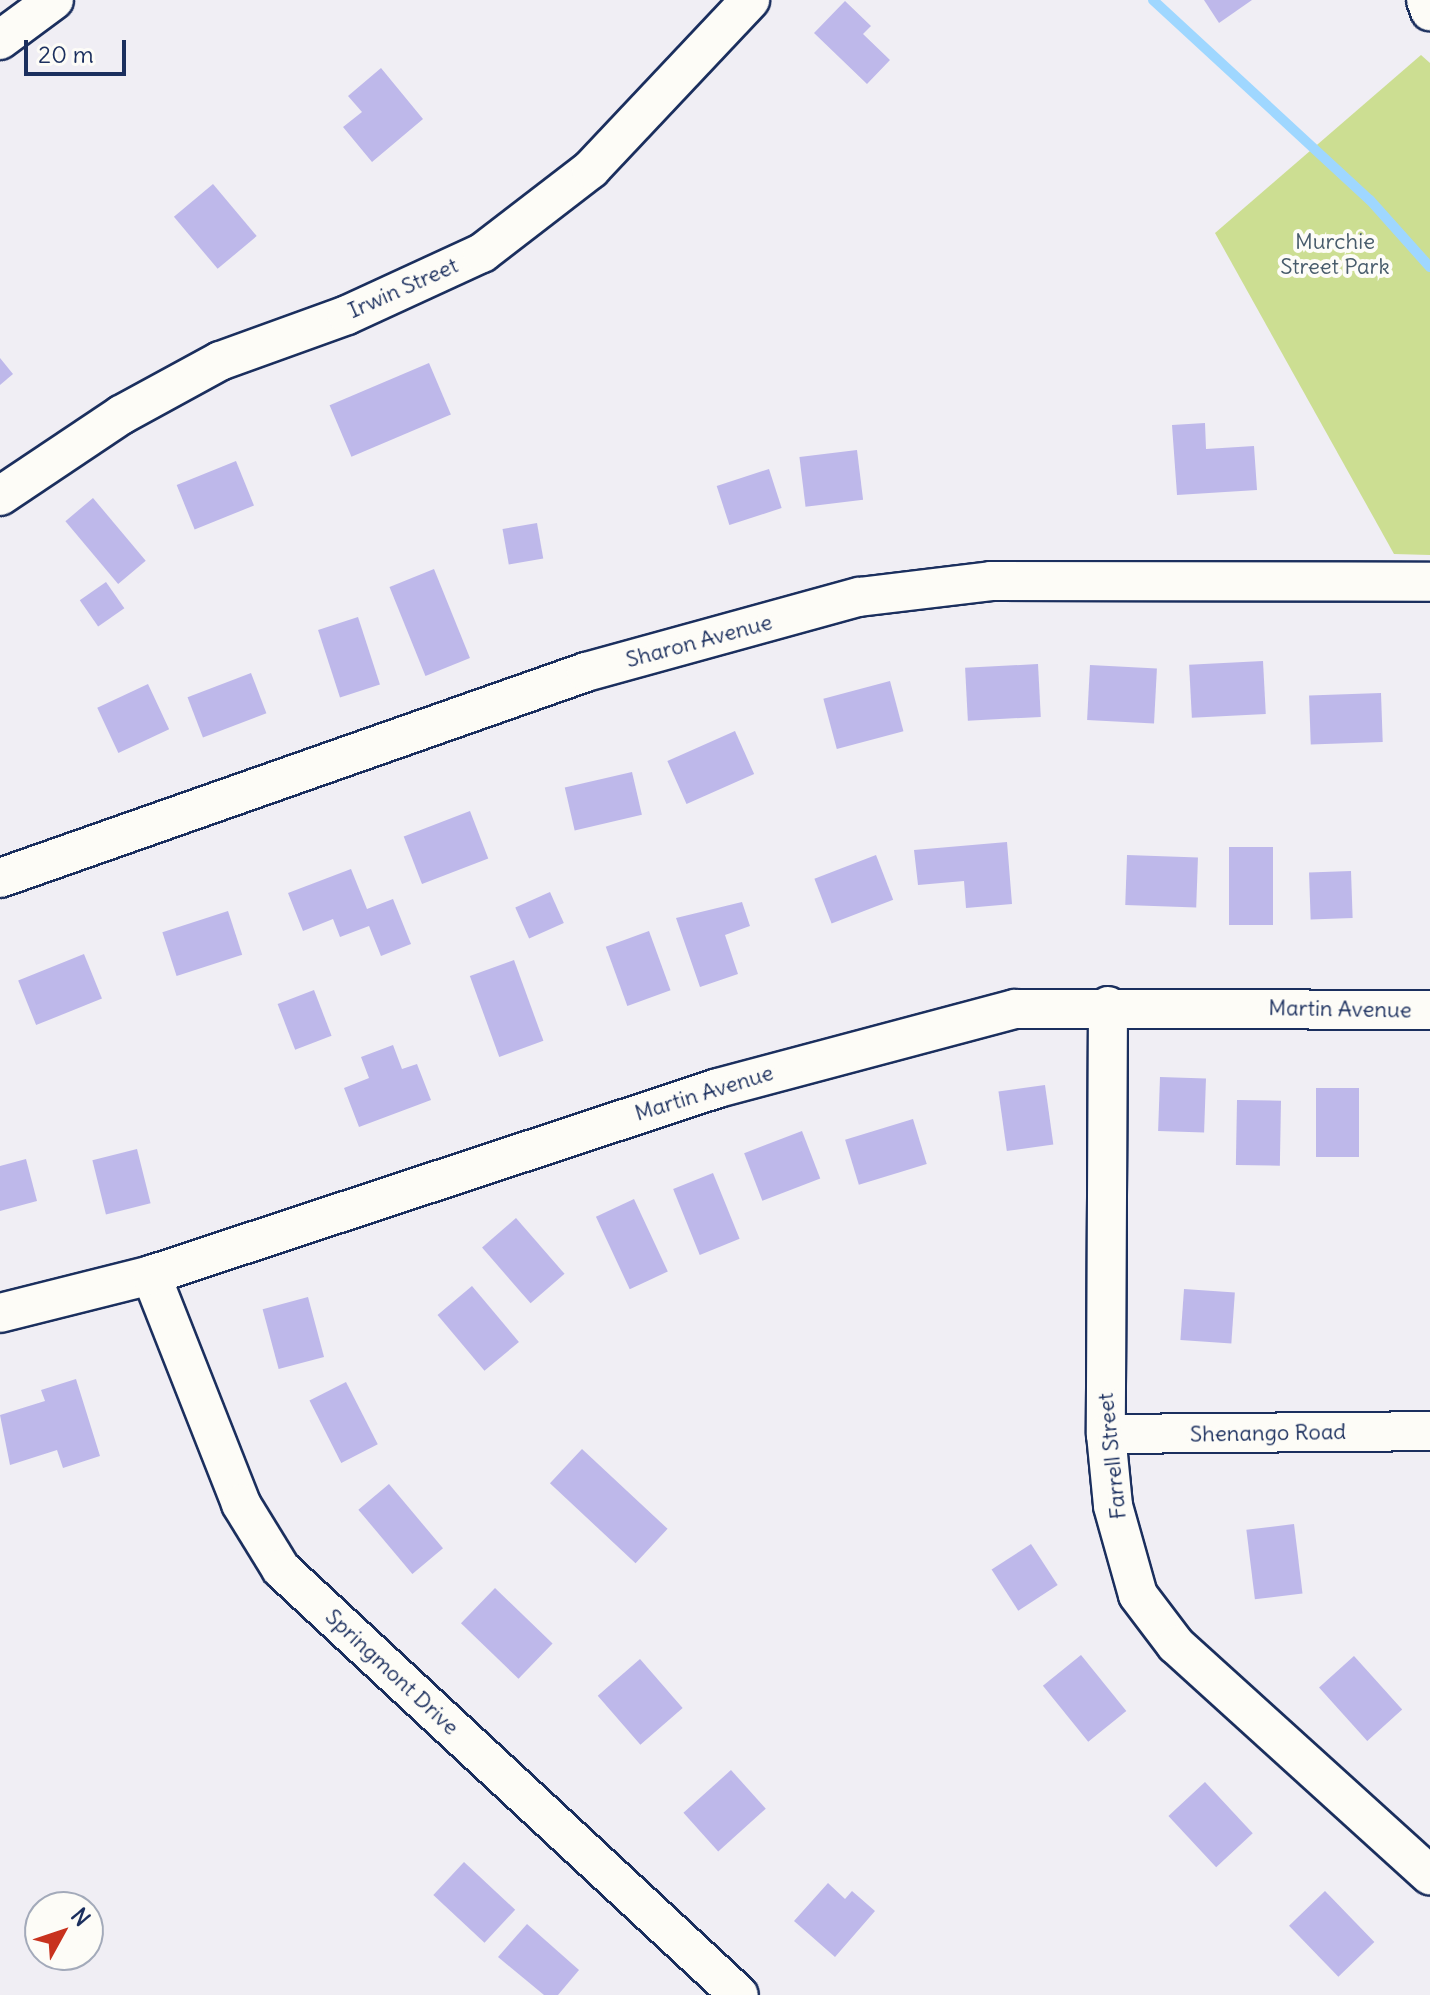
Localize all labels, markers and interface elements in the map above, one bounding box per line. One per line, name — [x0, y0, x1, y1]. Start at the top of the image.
scale bar — [28, 24, 130, 74]
text: 20 m — [38, 39, 94, 69]
park label: Murchie Street Park — [1280, 228, 1390, 280]
street label: Irwin Street — [344, 252, 462, 324]
street label: Sharon Avenue — [623, 609, 775, 673]
street label: Martin Avenue — [1268, 995, 1412, 1023]
street label: Martin Avenue — [632, 1059, 776, 1127]
street label: Farrell Street — [1092, 1391, 1132, 1521]
street label: Shenango Road — [1190, 1418, 1346, 1448]
street label: Springmont Drive — [320, 1604, 464, 1740]
north arrow — [24, 1891, 104, 1971]
text: N — [65, 1902, 96, 1932]

